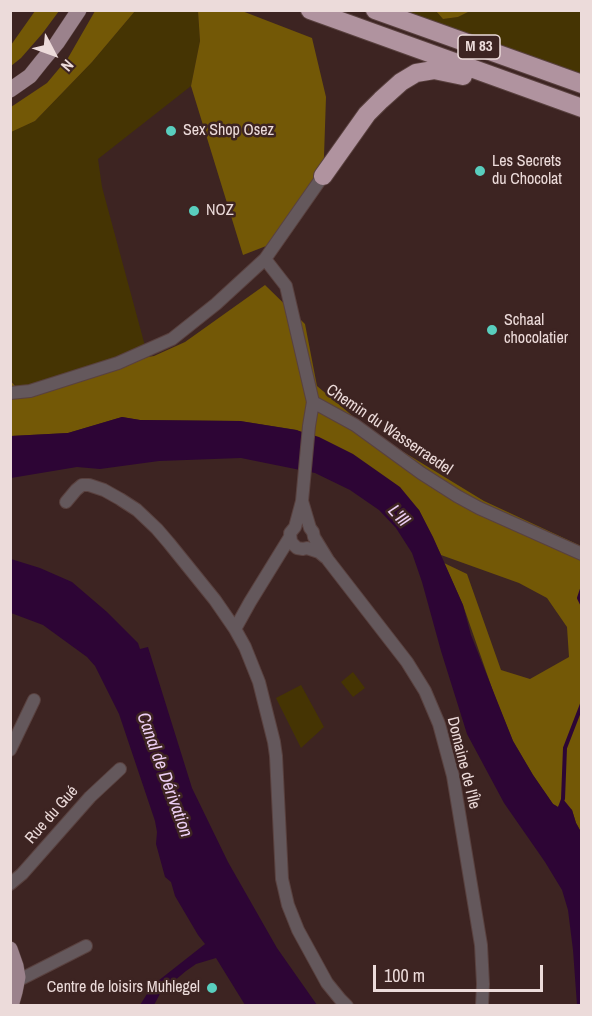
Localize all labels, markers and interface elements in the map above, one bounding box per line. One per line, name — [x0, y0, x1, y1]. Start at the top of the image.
north arrow — [24, 24, 84, 84]
road number: M 83 — [458, 35, 500, 59]
text: N — [56, 55, 79, 77]
place label: Sex Shop Osez — [183, 121, 274, 141]
marker: Sex Shop Osez — [164, 124, 178, 138]
place label: Les Secrets du Chocolat — [492, 152, 562, 190]
marker: Les Secrets du Chocolat — [473, 164, 487, 178]
place label: NOZ — [206, 201, 234, 221]
marker: NOZ — [187, 204, 201, 218]
place label: Schaal chocolatier — [504, 311, 568, 349]
marker: Schaal chocolatier — [485, 323, 499, 337]
street label: Chemin du Wasserraedel — [322, 381, 456, 479]
water label: L'Ill — [383, 501, 413, 531]
water label: Canal de Dérivation — [131, 710, 197, 840]
street label: Domaine de l'Île — [442, 715, 484, 811]
street label: Rue du Gué — [22, 782, 82, 848]
scale bar — [376, 953, 546, 991]
text: 100 m — [384, 963, 425, 988]
place label: Centre de loisirs Muhlegel — [47, 978, 200, 998]
marker: Centre de loisirs Muhlegel — [205, 981, 219, 995]

